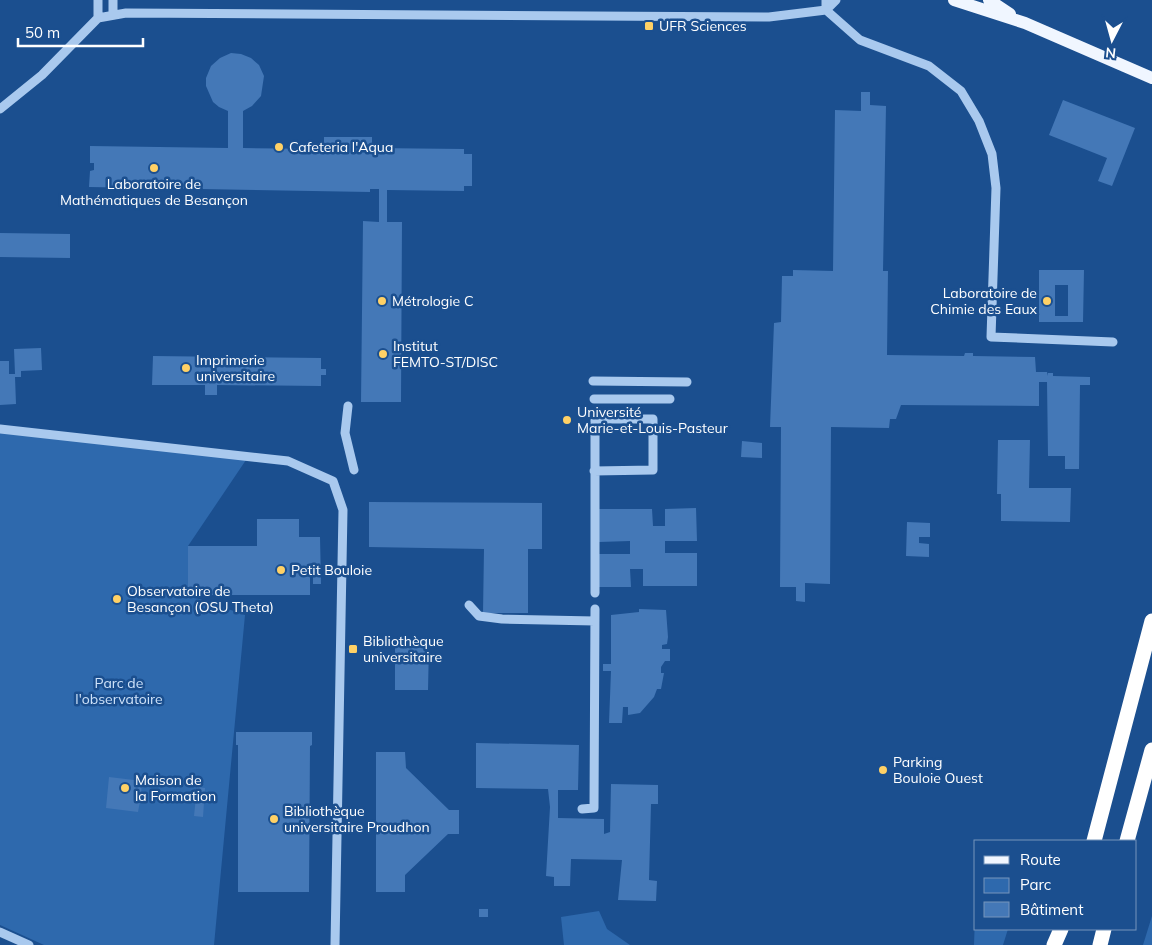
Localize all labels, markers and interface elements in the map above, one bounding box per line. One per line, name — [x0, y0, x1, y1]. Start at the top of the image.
scale bar — [18, 15, 142, 47]
north arrow — [1087, 15, 1137, 65]
place label: UFR Sciences — [659, 17, 747, 35]
marker: UFR Sciences — [643, 20, 655, 32]
text: 50 m — [25, 23, 60, 42]
text: N — [1104, 43, 1117, 62]
place label: Cafeteria l'Aqua — [289, 138, 393, 156]
marker: Cafeteria l'Aqua — [273, 141, 285, 153]
marker: Laboratoire de Mathématiques de Besançon — [148, 162, 160, 174]
place label: Laboratoire de Mathématiques de Besançon — [60, 175, 248, 209]
place label: Laboratoire de Chimie des Eaux — [930, 284, 1038, 318]
place label: Métrologie C — [392, 292, 473, 310]
marker: Métrologie C — [376, 295, 388, 307]
marker: Laboratoire de Chimie des Eaux — [1041, 295, 1053, 307]
place label: Institut FEMTO-ST/DISC — [393, 337, 498, 371]
marker: Institut FEMTO-ST/DISC — [377, 348, 389, 360]
place label: Imprimerie universitaire — [196, 351, 275, 385]
marker: Imprimerie universitaire — [180, 362, 192, 374]
place label: Université Marie-et-Louis-Pasteur — [577, 403, 729, 437]
marker: Université Marie-et-Louis-Pasteur — [561, 414, 573, 426]
place label: Petit Bouloie — [291, 561, 372, 579]
marker: Petit Bouloie — [275, 564, 287, 576]
place label: Observatoire de Besançon (OSU Theta) — [127, 582, 274, 616]
marker: Observatoire de Besançon (OSU Theta) — [111, 593, 123, 605]
place label: Bibliothèque universitaire — [363, 632, 444, 666]
marker: Bibliothèque universitaire — [347, 643, 359, 655]
park label: Parc de l'observatoire — [75, 674, 163, 708]
place label: Parking Bouloie Ouest — [893, 753, 983, 787]
marker: Parking Bouloie Ouest — [877, 764, 889, 776]
place label: Maison de la Formation — [135, 771, 216, 805]
marker: Maison de la Formation — [119, 782, 131, 794]
place label: Bibliothèque universitaire Proudhon — [284, 802, 430, 836]
marker: Bibliothèque universitaire Proudhon — [268, 813, 280, 825]
legend — [974, 840, 1137, 930]
text: Route — [1020, 850, 1061, 869]
text: Parc — [1020, 875, 1051, 894]
text: Bâtiment — [1020, 900, 1083, 919]

